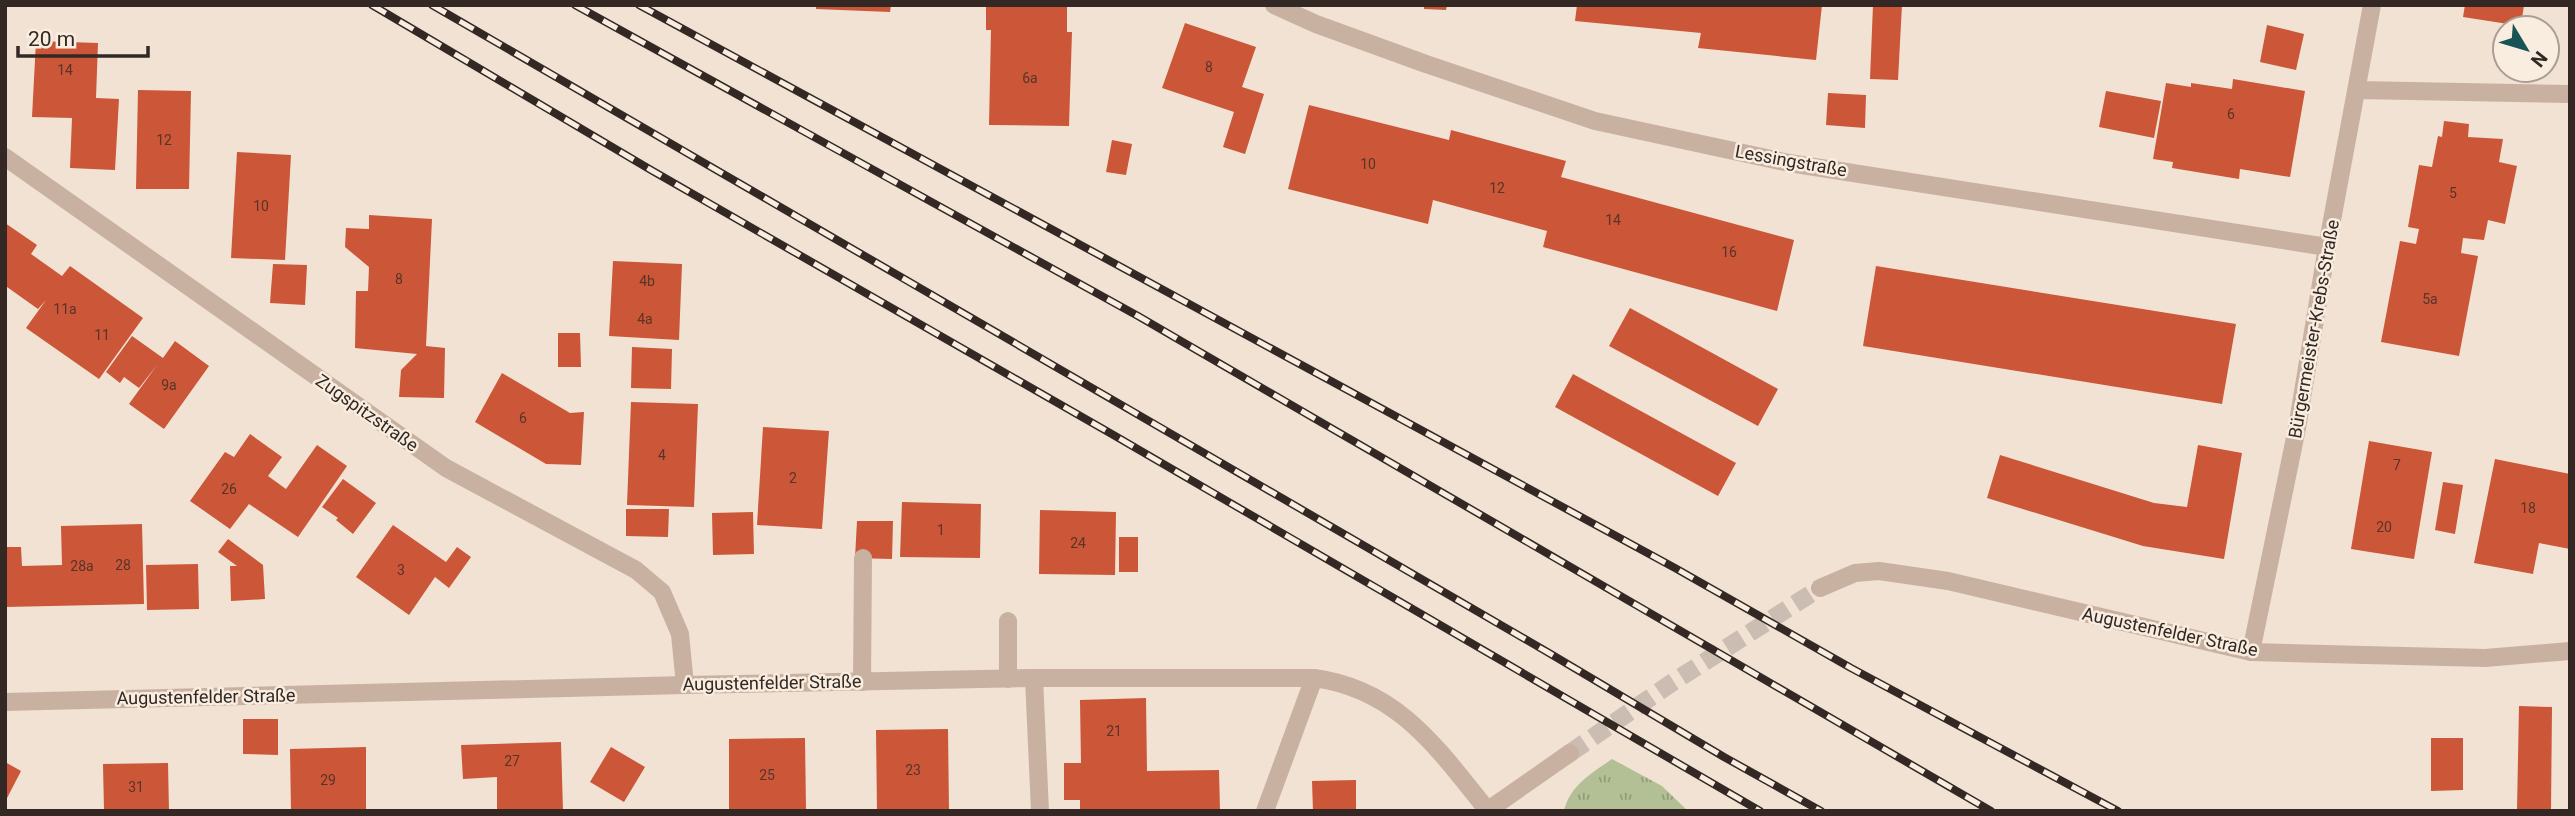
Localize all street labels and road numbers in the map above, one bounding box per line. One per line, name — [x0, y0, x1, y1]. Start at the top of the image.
street label: Lessingstraße — [1734, 140, 1849, 181]
street label: Bürgermeister-Krebs-Straße — [2284, 218, 2343, 440]
street label: Zugspitzstraße — [312, 370, 423, 456]
street label: Augustenfelder Straße — [2080, 603, 2260, 660]
street label: Augustenfelder Straße — [682, 670, 862, 695]
street label: Augustenfelder Straße — [116, 684, 296, 709]

